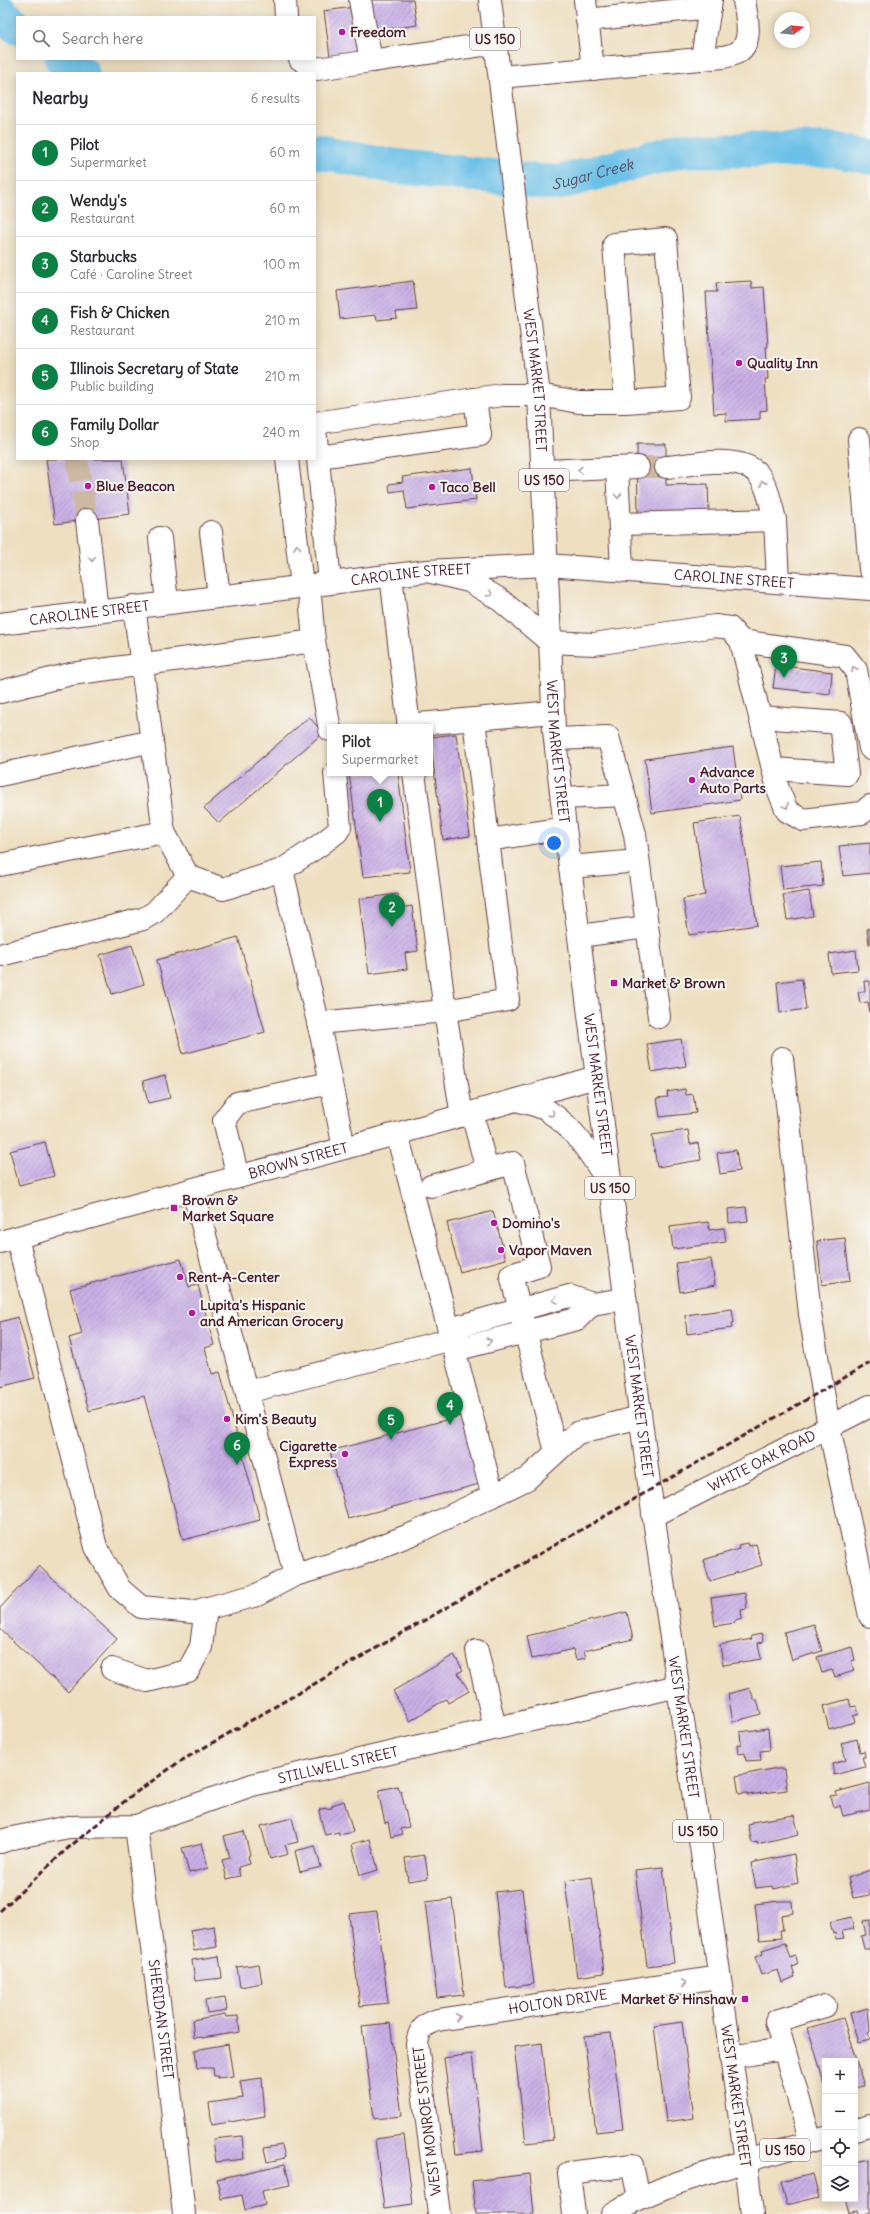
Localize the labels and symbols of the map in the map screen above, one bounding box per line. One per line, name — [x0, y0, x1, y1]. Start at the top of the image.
north arrow — [774, 12, 810, 48]
place label: Freedom — [350, 23, 407, 41]
marker: Freedom — [337, 27, 347, 37]
road number: US 150 — [470, 28, 520, 50]
water label: Sugar Creek — [551, 154, 636, 193]
street label: WEST MARKET STREET — [519, 308, 551, 452]
place label: Quality Inn — [747, 354, 818, 372]
marker: Quality Inn — [734, 358, 744, 368]
one-way arrow — [577, 465, 583, 474]
road number: US 150 — [519, 469, 569, 491]
place label: Blue Beacon — [96, 477, 175, 495]
place label: Taco Bell — [440, 478, 496, 496]
one-way arrow — [760, 480, 767, 487]
marker: Blue Beacon — [83, 481, 93, 491]
marker: Taco Bell — [427, 482, 437, 492]
one-way arrow — [614, 493, 623, 499]
one-way arrow — [293, 544, 302, 550]
one-way arrow — [87, 556, 96, 562]
street label: CAROLINE STREET — [350, 560, 471, 589]
street label: CAROLINE STREET — [673, 565, 795, 592]
one-way arrow — [486, 589, 493, 596]
street label: CAROLINE STREET — [28, 597, 150, 629]
pin: 3 — [771, 645, 797, 678]
one-way arrow — [851, 666, 859, 673]
street label: WEST MARKET STREET — [543, 679, 573, 824]
place label: Advance Auto Parts — [700, 763, 767, 797]
marker: Advance Auto Parts — [687, 775, 697, 785]
pin: 1 — [367, 789, 393, 822]
one-way arrow — [781, 802, 788, 809]
your location — [544, 833, 564, 853]
pin: 2 — [379, 894, 405, 927]
place label: Market & Brown — [622, 974, 725, 992]
marker: Market & Brown — [609, 978, 619, 988]
street label: WEST MARKET STREET — [580, 1012, 616, 1157]
one-way arrow — [547, 1109, 554, 1116]
street label: BROWN STREET — [246, 1138, 350, 1183]
road number: US 150 — [585, 1177, 635, 1199]
place label: Brown & Market Square — [182, 1191, 275, 1225]
marker: Brown & Market Square — [169, 1203, 179, 1213]
place label: Domino's — [502, 1214, 561, 1232]
marker: Domino's — [489, 1218, 499, 1228]
place label: Vapor Maven — [509, 1241, 592, 1259]
marker: Vapor Maven — [496, 1245, 506, 1255]
place label: Rent-A-Center — [188, 1268, 280, 1286]
marker: Rent-A-Center — [175, 1272, 185, 1282]
one-way arrow — [552, 1295, 558, 1303]
place label: Lupita's Hispanic and American Grocery — [200, 1296, 343, 1330]
marker: Lupita's Hispanic and American Grocery — [187, 1308, 197, 1318]
street label: WEST MARKET STREET — [621, 1334, 657, 1479]
one-way arrow — [485, 1337, 492, 1346]
pin: 4 — [437, 1392, 463, 1425]
pin: 5 — [378, 1407, 404, 1440]
place label: Kim's Beauty — [235, 1410, 317, 1428]
marker: Kim's Beauty — [222, 1414, 232, 1424]
street label: WHITE OAK ROAD — [705, 1426, 819, 1496]
pin: 6 — [224, 1432, 250, 1465]
place label: Cigarette Express — [279, 1437, 338, 1471]
marker: Cigarette Express — [340, 1449, 350, 1459]
street label: WEST MARKET STREET — [665, 1655, 703, 1800]
street label: STILLWELL STREET — [276, 1742, 400, 1788]
road number: US 150 — [673, 1820, 723, 1842]
street label: SHERIDAN STREET — [145, 1958, 178, 2080]
one-way arrow — [681, 1979, 687, 1988]
street label: HOLTON DRIVE — [507, 1985, 609, 2018]
place label: Market & Hinshaw — [621, 1990, 737, 2008]
marker: Market & Hinshaw — [740, 1994, 750, 2004]
one-way arrow — [455, 2013, 461, 2022]
street label: WEST MARKET STREET — [717, 2024, 755, 2168]
street label: WEST MONROE STREET — [409, 2045, 445, 2197]
road number: US 150 — [760, 2139, 810, 2161]

